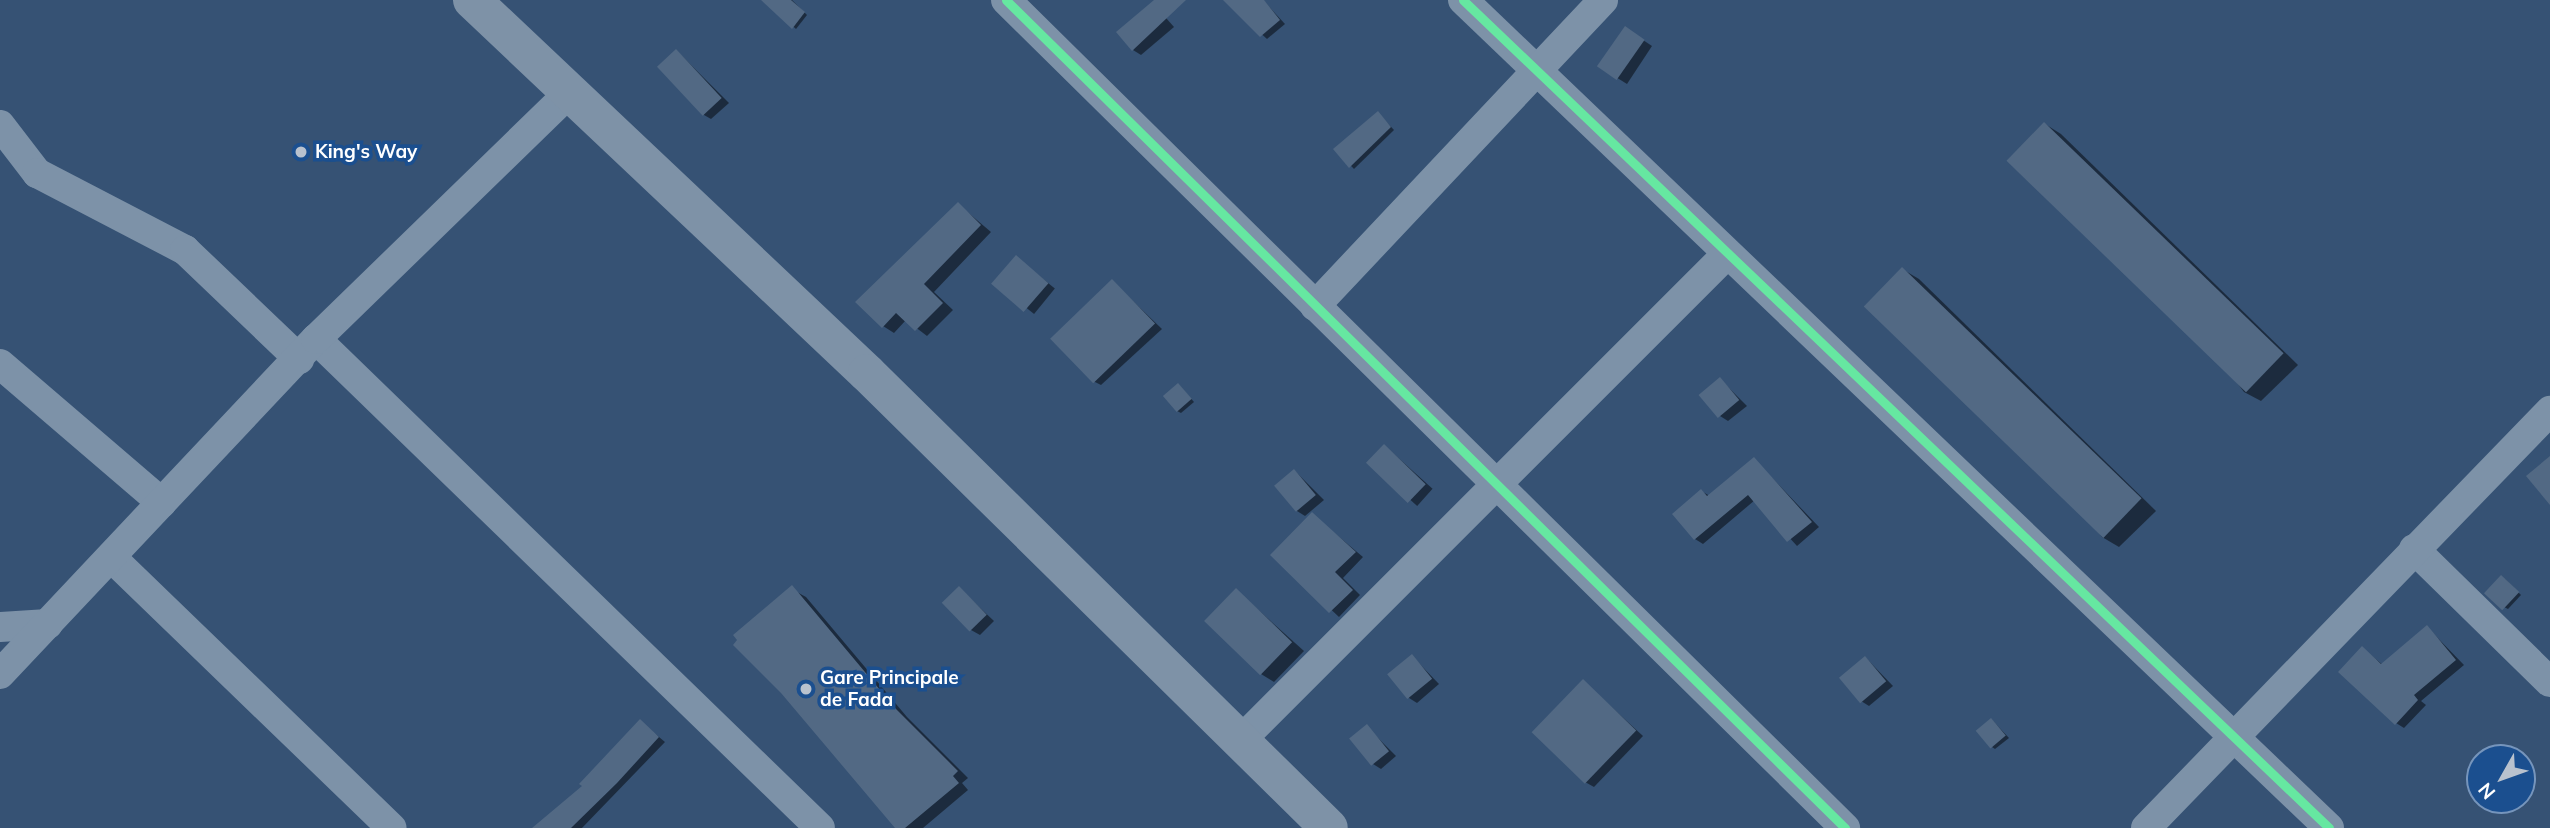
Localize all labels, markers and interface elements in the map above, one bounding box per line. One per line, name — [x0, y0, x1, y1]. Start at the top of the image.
place label: King's Way — [315, 141, 417, 163]
marker: King's Way — [293, 144, 309, 160]
place label: Gare Principale de Fada — [820, 667, 959, 711]
marker: Gare Principale de Fada — [798, 681, 814, 697]
north arrow — [2466, 744, 2536, 814]
text: N — [2473, 778, 2500, 804]

